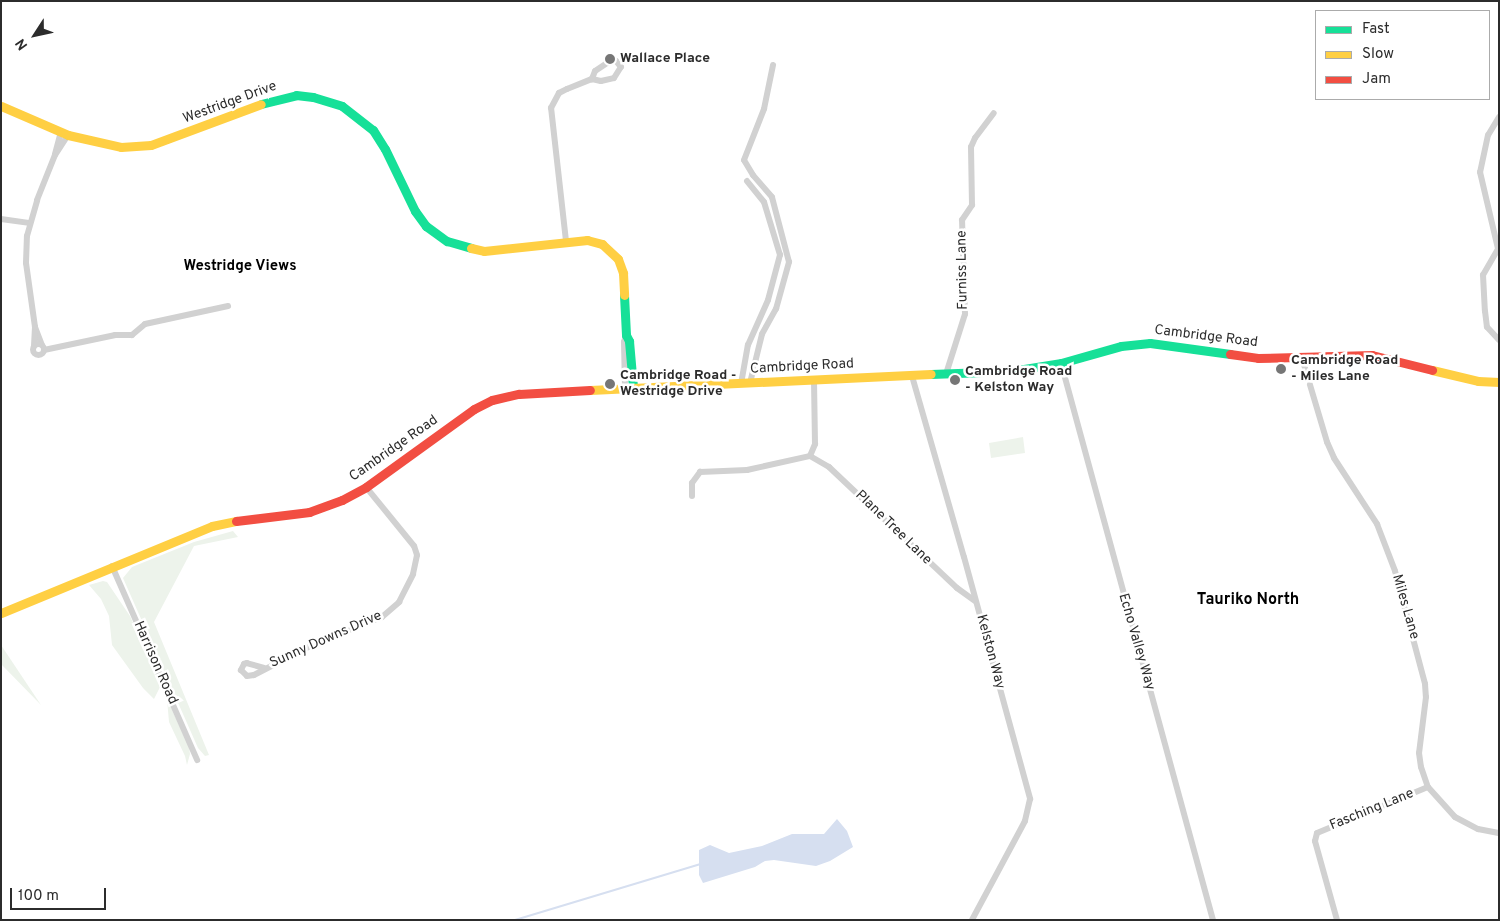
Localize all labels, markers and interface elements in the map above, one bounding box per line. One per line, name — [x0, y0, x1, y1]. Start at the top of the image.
north arrow — [10, 10, 60, 60]
legend — [1315, 10, 1490, 100]
text: Fast — [1362, 20, 1390, 39]
text: N — [12, 35, 32, 53]
text: Slow — [1362, 45, 1394, 64]
place label: Wallace Place — [620, 51, 710, 67]
marker: Wallace Place — [604, 53, 616, 65]
text: Jam — [1362, 70, 1391, 89]
street label: Westridge Drive — [181, 78, 279, 128]
street label: Furniss Lane — [954, 230, 972, 310]
district label: Westridge Views — [183, 258, 297, 276]
street label: Cambridge Road — [1153, 322, 1259, 352]
place label: Cambridge Road - Miles Lane — [1291, 353, 1398, 386]
street label: Cambridge Road — [750, 356, 854, 378]
marker: Cambridge Road - Miles Lane — [1275, 363, 1287, 375]
place label: Cambridge Road - Kelston Way — [965, 364, 1072, 397]
place label: Cambridge Road - Westridge Drive — [620, 368, 737, 401]
marker: Cambridge Road - Kelston Way — [949, 374, 961, 386]
marker: Cambridge Road - Westridge Drive — [604, 378, 616, 390]
street label: Cambridge Road — [347, 412, 441, 486]
street label: Plane Tree Lane — [851, 487, 935, 569]
street label: Miles Lane — [1388, 573, 1422, 641]
district label: Tauriko North — [1197, 590, 1299, 610]
street label: Echo Valley Way — [1114, 591, 1158, 693]
street label: Sunny Downs Drive — [267, 608, 385, 672]
street label: Kelston Way — [972, 613, 1008, 691]
street label: Harrison Road — [129, 619, 181, 707]
street label: Fasching Lane — [1327, 785, 1417, 835]
scale bar — [12, 878, 109, 910]
text: 100 m — [18, 887, 59, 906]

